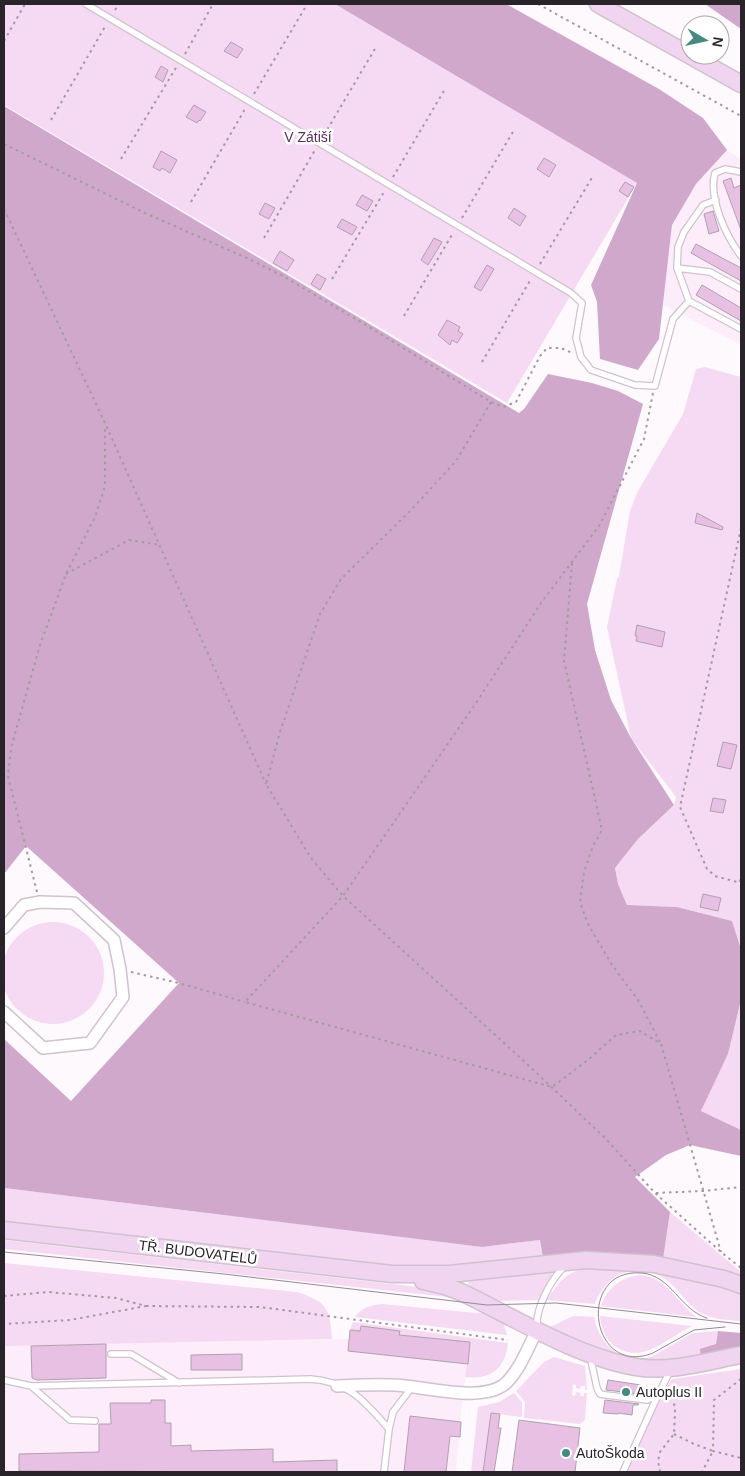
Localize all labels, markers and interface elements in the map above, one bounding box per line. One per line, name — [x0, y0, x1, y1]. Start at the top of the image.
north arrow — [680, 15, 730, 65]
text: N — [709, 36, 727, 48]
park label: V Zátiší — [284, 129, 332, 145]
street label: TŘ. BUDOVATELŮ — [138, 1236, 258, 1267]
place label: Autoplus II — [636, 1384, 702, 1400]
marker: Autoplus II — [620, 1386, 632, 1398]
place label: AutoŠkoda — [576, 1445, 645, 1461]
marker: AutoŠkoda — [560, 1447, 572, 1459]

